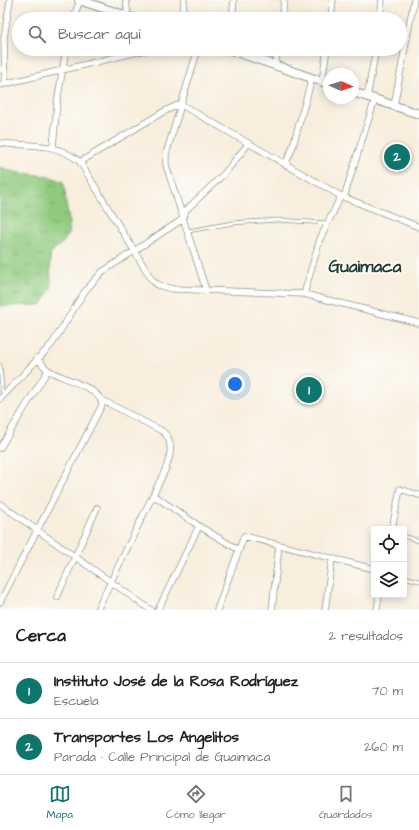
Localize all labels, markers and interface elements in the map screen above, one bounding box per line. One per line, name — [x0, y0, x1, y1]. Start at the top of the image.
search box — [12, 12, 407, 56]
icon: search — [26, 23, 48, 45]
text: Buscar aquí — [58, 24, 140, 45]
north arrow — [323, 68, 359, 104]
pin: 2 — [384, 142, 410, 172]
district label: Guaimaca — [329, 255, 402, 279]
your location — [225, 374, 245, 394]
pin: 1 — [296, 375, 322, 405]
map controls — [371, 526, 407, 598]
button: locate — [371, 526, 407, 562]
button: layers — [371, 562, 407, 598]
text: Cerca — [16, 624, 66, 648]
text: 2 resultados — [329, 627, 403, 645]
text: Instituto José de la Rosa Rodríguez — [54, 671, 298, 692]
text: 1 — [28, 682, 30, 700]
text: 70 m — [371, 682, 403, 700]
text: Escuela — [54, 692, 99, 710]
text: Transportes Los Angelitos — [54, 727, 239, 748]
text: 2 — [25, 738, 33, 756]
text: 260 m — [364, 738, 403, 756]
text: Parada · Calle Principal de Guaimaca — [54, 748, 270, 766]
tab: Mapa — [47, 783, 73, 822]
tab: Cómo llegar — [166, 783, 226, 822]
tab: Guardados — [319, 783, 372, 822]

